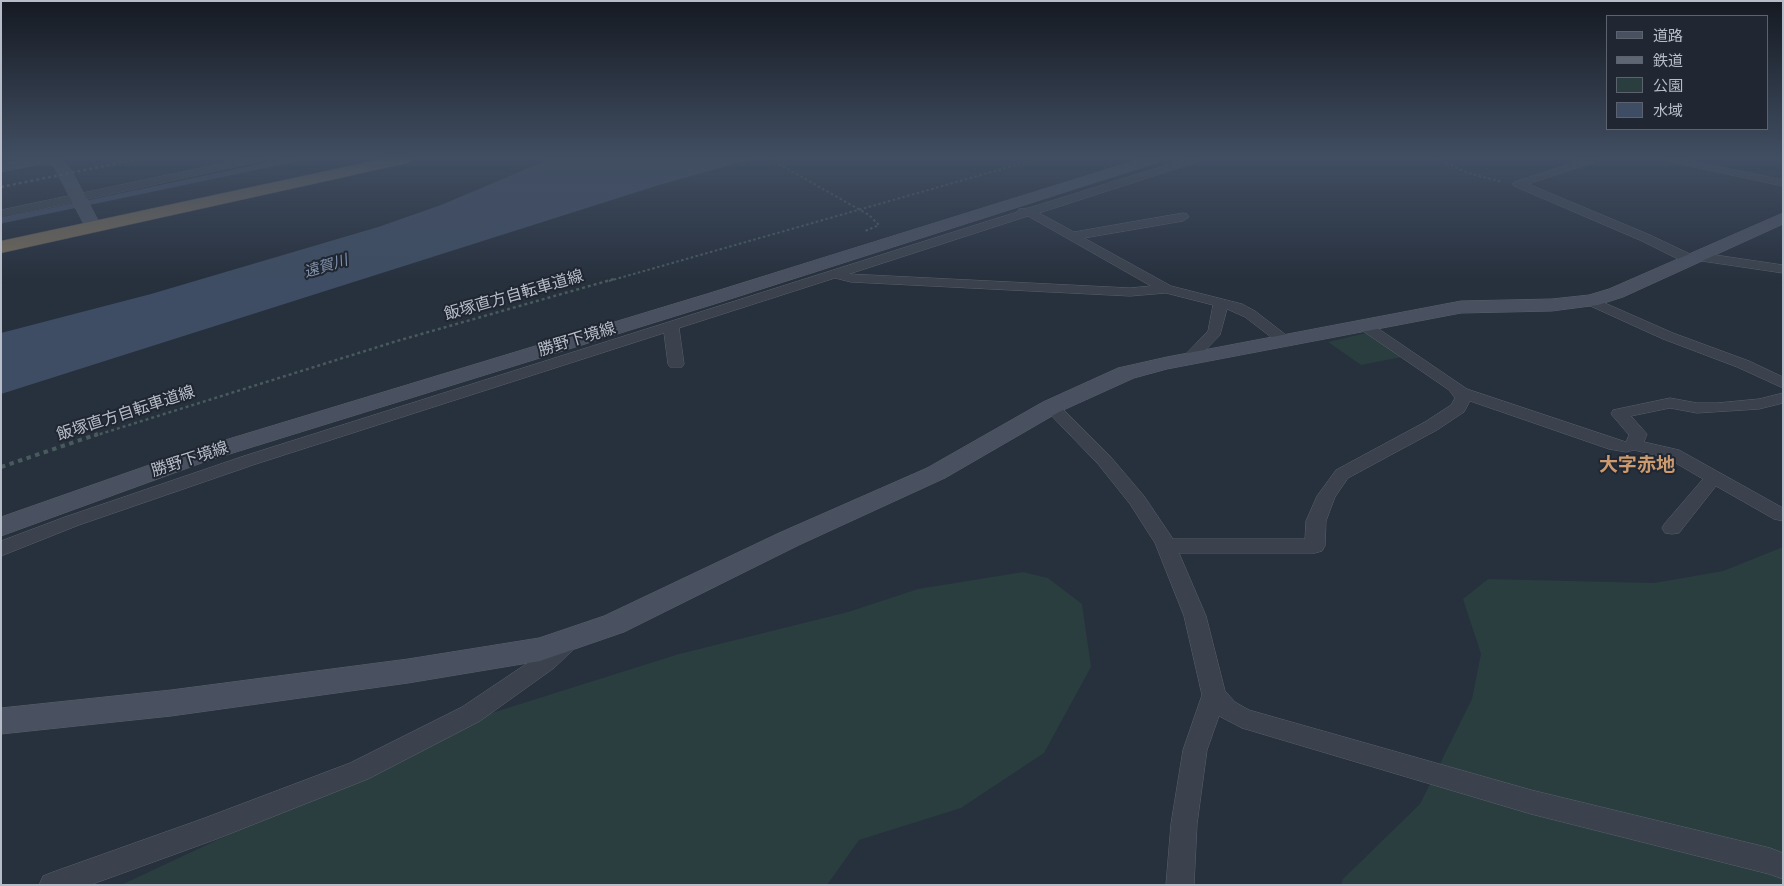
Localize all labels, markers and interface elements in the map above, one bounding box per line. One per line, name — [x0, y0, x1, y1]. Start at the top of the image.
legend — [1606, 15, 1769, 130]
text: 道路 — [1653, 26, 1683, 46]
text: 鉄道 — [1653, 51, 1683, 71]
text: 公園 — [1653, 76, 1683, 96]
text: 水域 — [1653, 101, 1683, 121]
water label: 遠賀川 — [302, 252, 350, 282]
street label: 飯塚直方自転車道線 — [442, 267, 586, 325]
street label: 勝野下境線 — [536, 319, 618, 361]
street label: 飯塚直方自転車道線 — [55, 383, 197, 445]
street label: 勝野下境線 — [149, 439, 231, 481]
district label: 大字赤地 — [1599, 455, 1675, 477]

